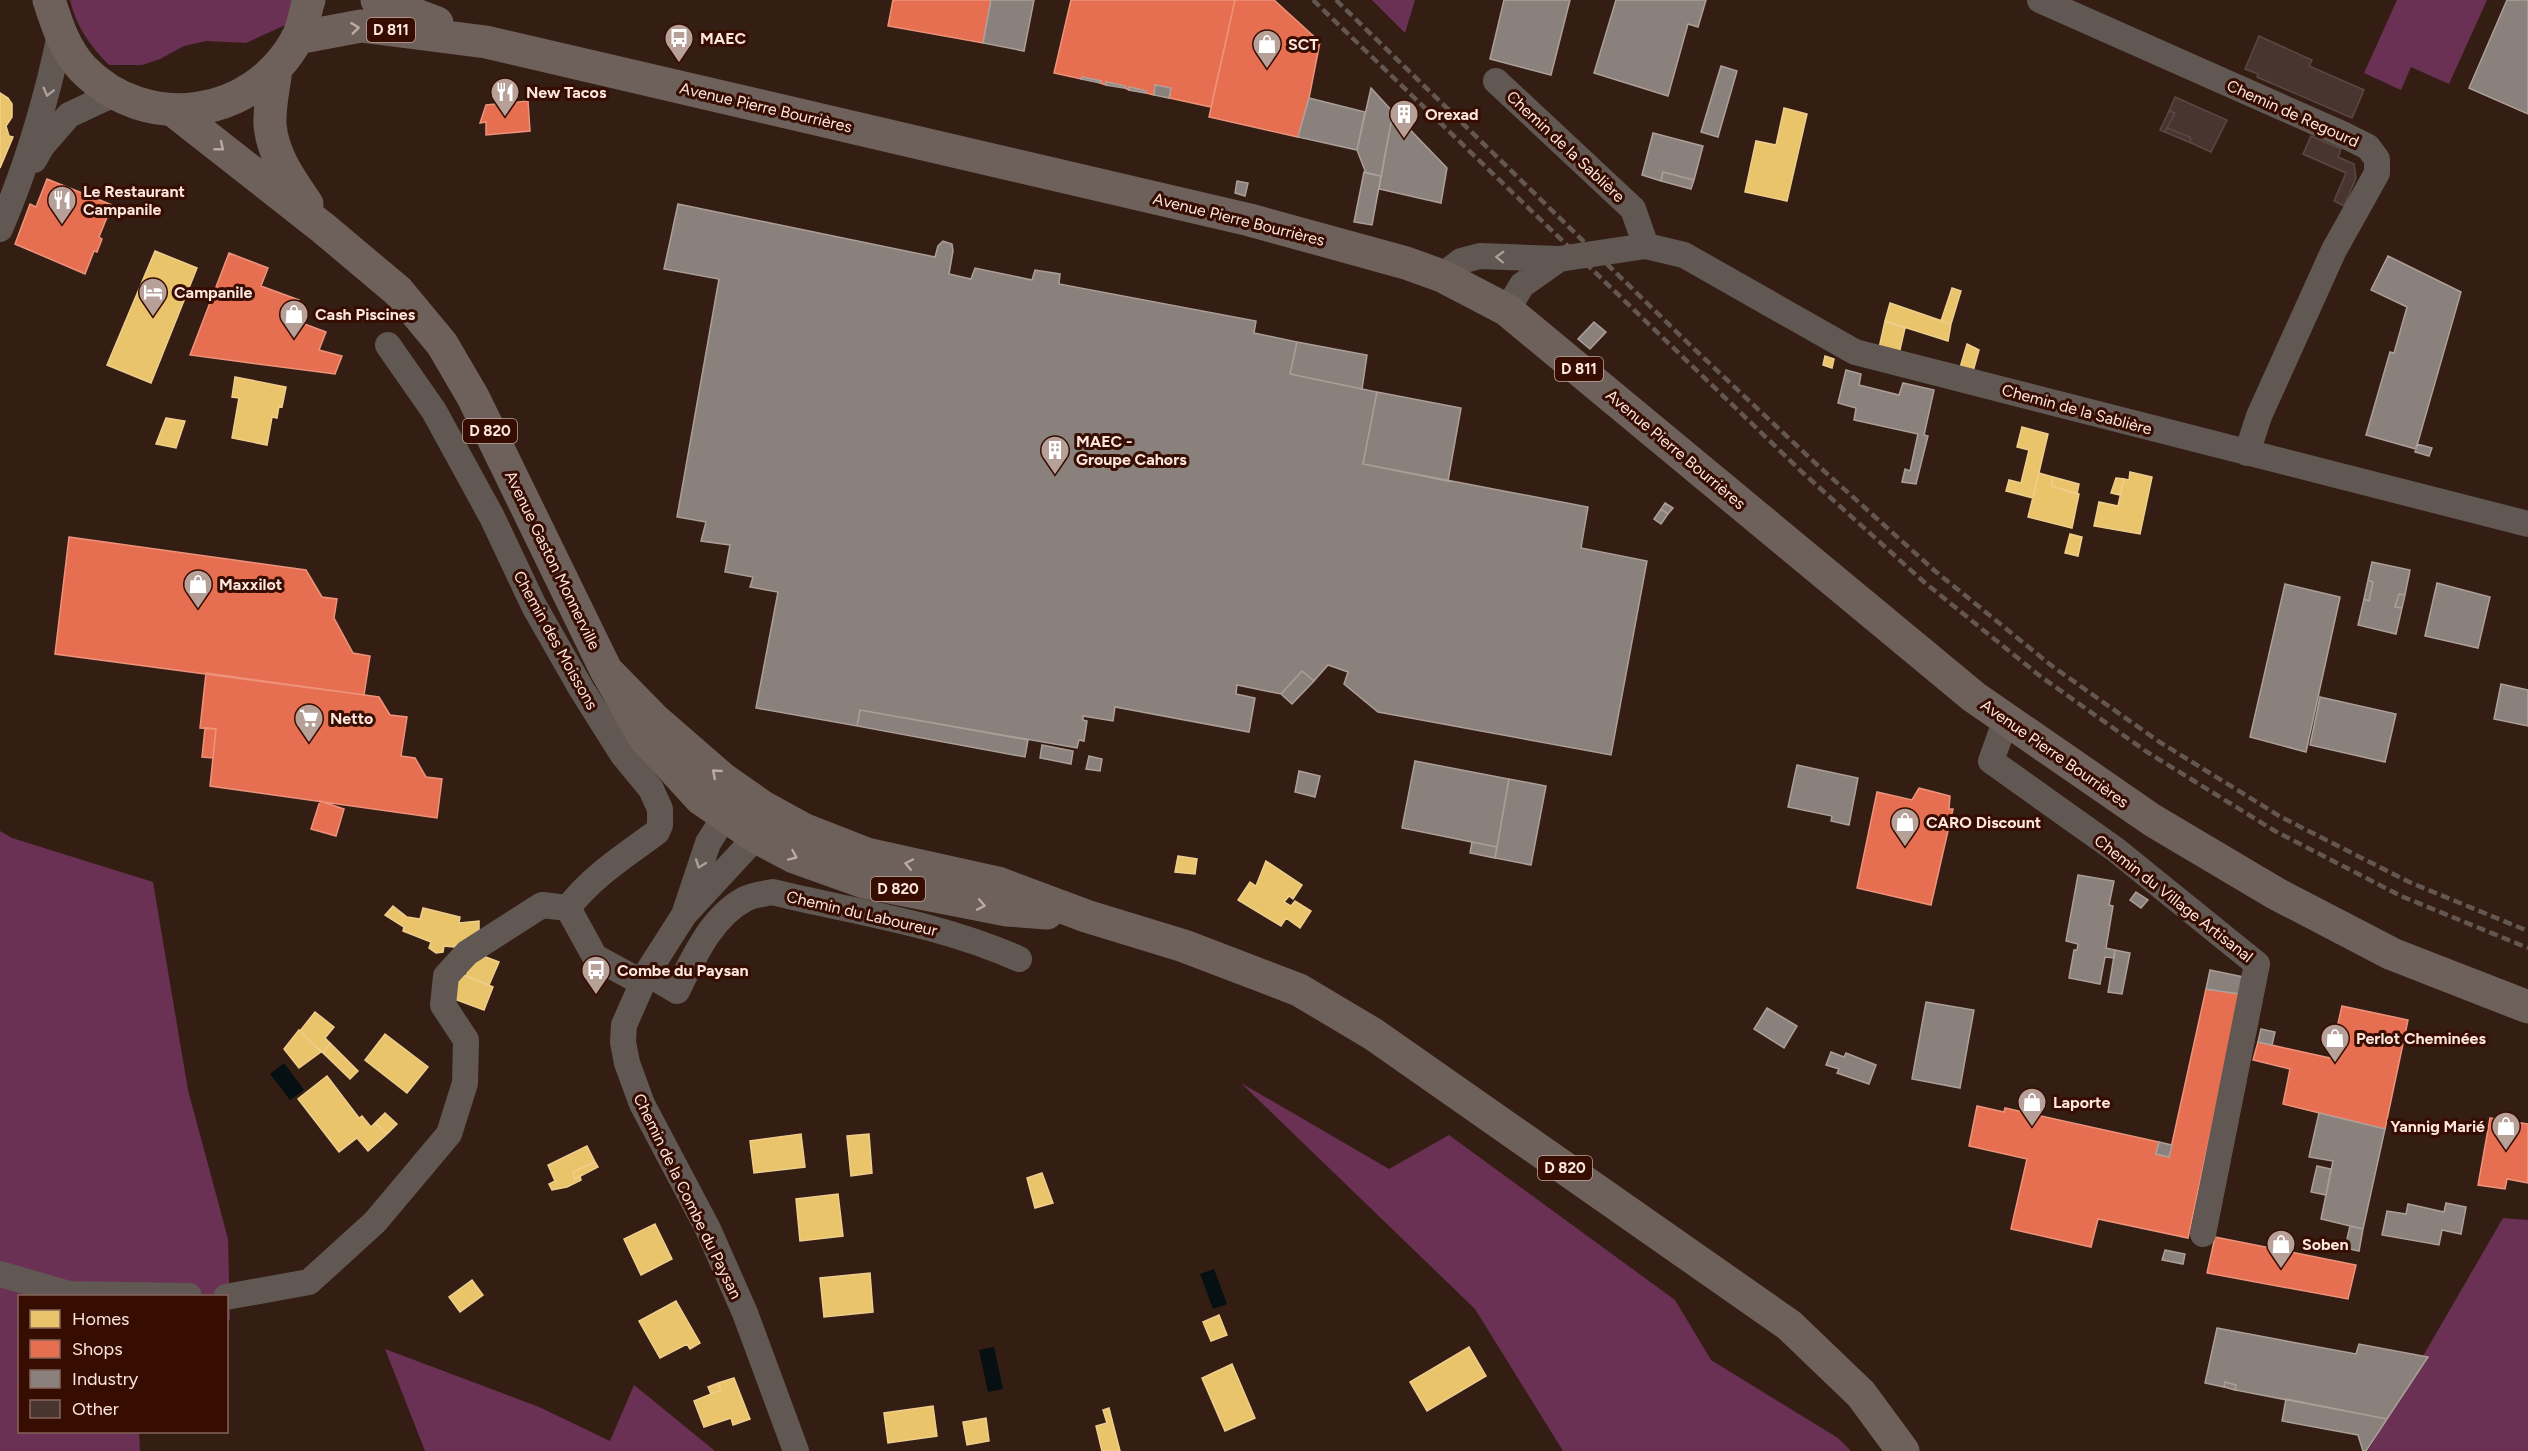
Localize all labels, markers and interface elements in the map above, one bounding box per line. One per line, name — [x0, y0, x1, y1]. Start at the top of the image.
road number: D 811 — [367, 18, 415, 42]
one-way arrow — [350, 22, 359, 35]
bus stop icon: MAEC — [663, 22, 695, 64]
shop icon: SCT — [1251, 28, 1283, 70]
place label: MAEC — [700, 29, 747, 48]
place label: SCT — [1288, 35, 1319, 54]
restaurant icon: New Tacos — [489, 76, 521, 118]
street label: Chemin de Regourd — [2224, 76, 2362, 151]
street label: Avenue Pierre Bourrières — [678, 78, 854, 137]
place label: New Tacos — [526, 83, 607, 102]
one-way arrow — [42, 87, 55, 97]
street label: Chemin de la Sablière — [1503, 87, 1629, 206]
building icon: Orexad — [1388, 98, 1420, 140]
place label: Orexad — [1425, 105, 1479, 124]
one-way arrow — [213, 140, 224, 151]
place label: Le Restaurant Campanile — [83, 182, 185, 219]
restaurant icon: Le Restaurant Campanile — [46, 184, 78, 226]
street label: Avenue Pierre Bourrières — [1151, 189, 1327, 250]
one-way arrow — [1496, 251, 1505, 264]
hotel icon: Campanile — [137, 276, 169, 318]
place label: Campanile — [174, 283, 252, 302]
shop icon: Cash Piscines — [278, 298, 310, 340]
place label: Cash Piscines — [315, 305, 416, 324]
road number: D 811 — [1555, 357, 1603, 381]
street label: Chemin de la Sablière — [2000, 380, 2154, 439]
street label: Avenue Pierre Bourrières — [1602, 385, 1749, 513]
road number: D 820 — [463, 419, 517, 443]
place label: MAEC - Groupe Cahors — [1076, 432, 1187, 469]
building icon: MAEC - Groupe Cahors — [1039, 434, 1071, 476]
street label: Avenue Gaston Monnerville — [501, 468, 604, 653]
street label: Chemin des Moissons — [509, 567, 602, 713]
shop icon: Maxxilot — [182, 568, 214, 610]
place label: Maxxilot — [219, 575, 282, 594]
street label: Avenue Pierre Bourrières — [1977, 695, 2132, 812]
supermarket icon: Netto — [293, 702, 325, 744]
place label: Netto — [330, 709, 373, 728]
one-way arrow — [712, 769, 723, 780]
shop icon: CARO Discount — [1889, 806, 1921, 848]
place label: CARO Discount — [1926, 813, 2041, 832]
street label: Chemin du Village Artisanal — [2091, 831, 2257, 966]
one-way arrow — [787, 848, 798, 860]
one-way arrow — [695, 858, 708, 869]
one-way arrow — [905, 858, 915, 871]
road number: D 820 — [871, 877, 925, 901]
street label: Chemin du Laboureur — [785, 887, 940, 940]
one-way arrow — [976, 898, 986, 911]
bus stop icon: Combe du Paysan — [580, 954, 612, 996]
place label: Combe du Paysan — [617, 961, 749, 980]
shop icon: Perlot Cheminées — [2319, 1022, 2351, 1064]
place label: Perlot Cheminées — [2356, 1029, 2486, 1048]
shop icon: Laporte — [2016, 1086, 2048, 1128]
street label: Chemin de la Combe du Paysan — [629, 1091, 746, 1302]
place label: Laporte — [2053, 1093, 2110, 1112]
shop icon: Yannig Marié — [2490, 1110, 2522, 1152]
place label: Yannig Marié — [2390, 1117, 2485, 1136]
road number: D 820 — [1538, 1156, 1592, 1180]
shop icon: Soben — [2265, 1228, 2297, 1270]
place label: Soben — [2302, 1235, 2349, 1254]
legend — [18, 1295, 228, 1433]
text: Homes — [72, 1308, 130, 1330]
text: Shops — [72, 1338, 123, 1360]
text: Industry — [72, 1368, 139, 1390]
text: Other — [72, 1398, 119, 1420]

